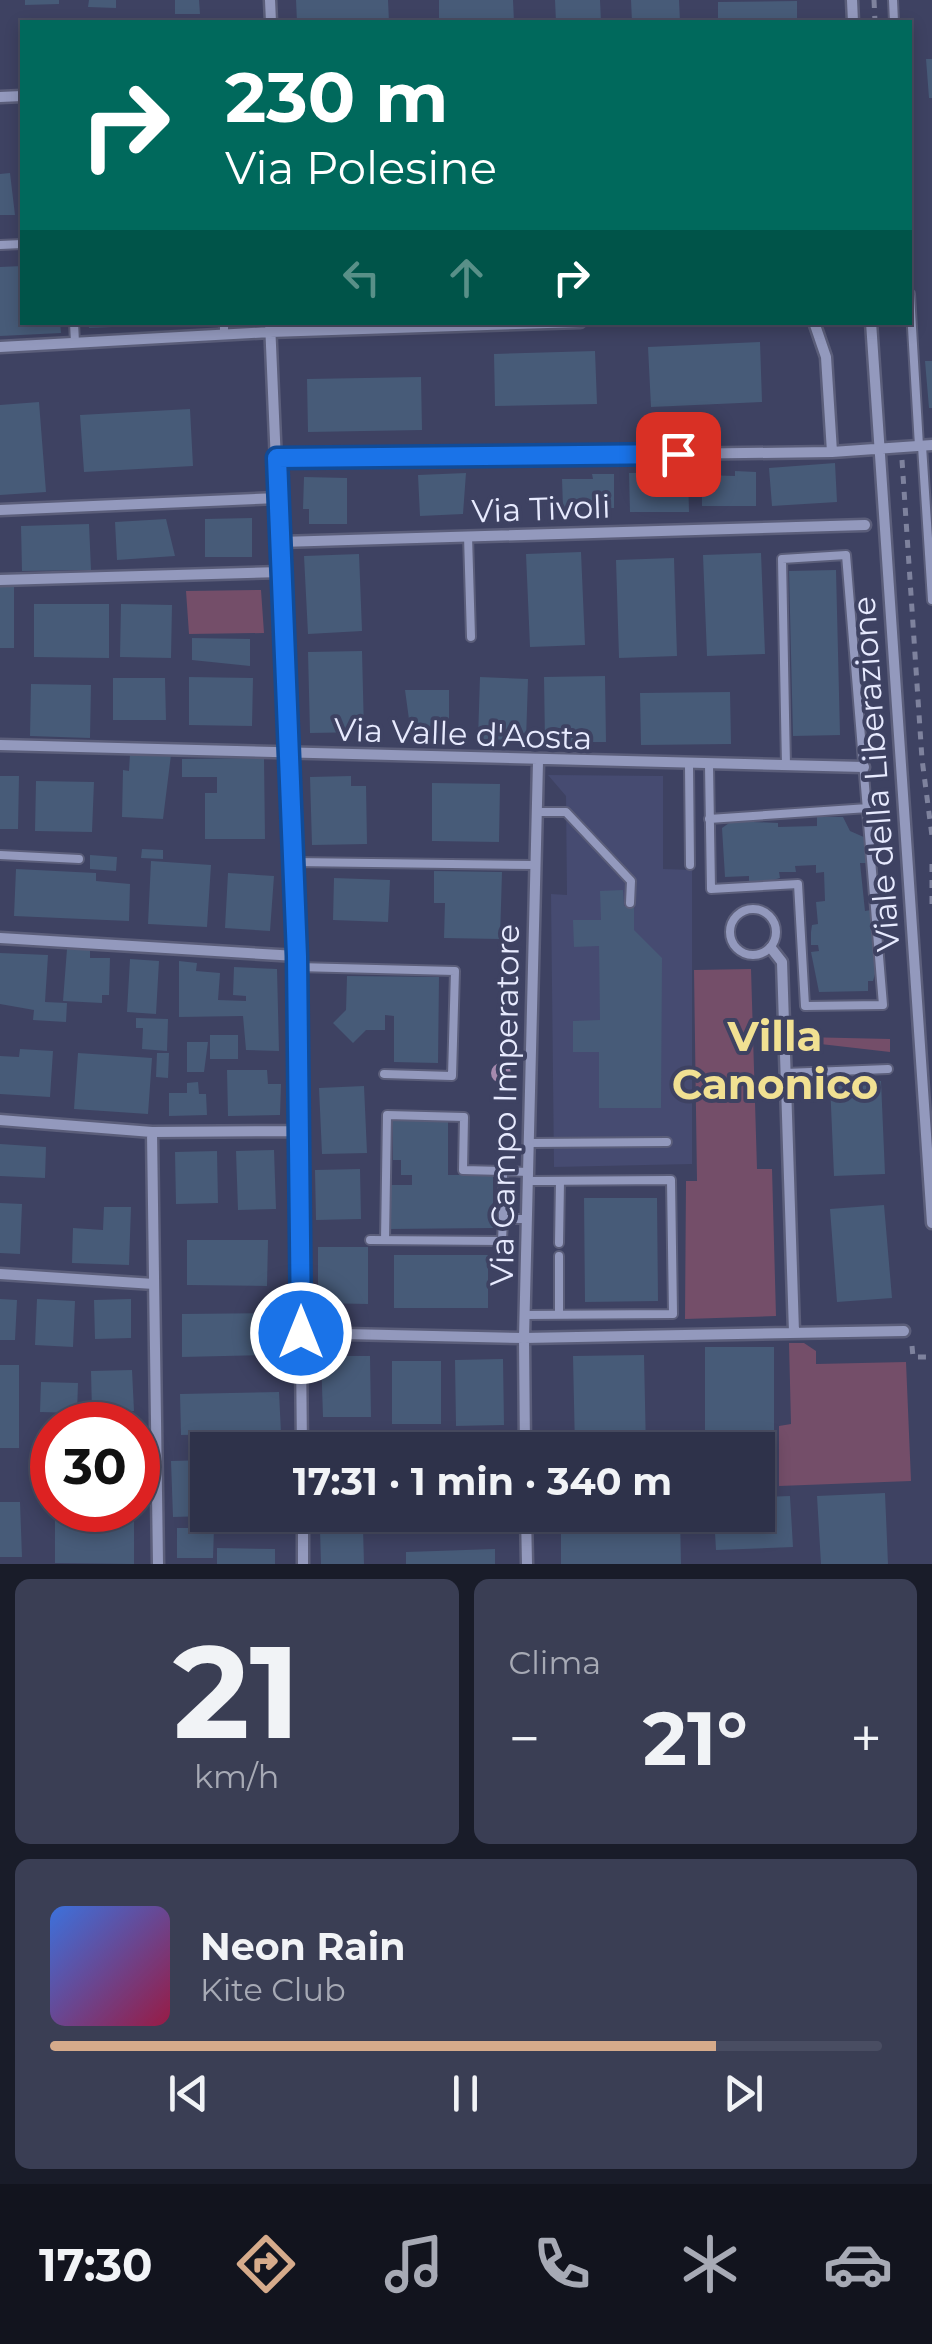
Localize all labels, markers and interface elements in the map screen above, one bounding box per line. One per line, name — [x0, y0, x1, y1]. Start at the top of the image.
text: 230 m — [225, 54, 449, 140]
icon: right — [60, 60, 190, 190]
text: Via Polesine — [225, 140, 497, 195]
icon: left — [334, 250, 389, 305]
icon: ahead — [439, 250, 494, 305]
icon: right — [544, 250, 599, 305]
pin — [636, 412, 721, 497]
icon: arrive — [651, 427, 706, 482]
street label: Via Tivoli — [471, 487, 611, 530]
street label: Viale della Liberazione — [844, 595, 907, 953]
street label: Via Valle d'Aosta — [333, 710, 593, 757]
street label: Via Campo Imperatore — [482, 924, 527, 1286]
district label: Villa Canonico — [672, 1010, 878, 1110]
position arrow — [249, 1281, 353, 1385]
speed limit sign: 30 — [30, 1402, 160, 1532]
text: 17:31 · 1 min · 340 m — [293, 1458, 672, 1505]
text: 21 — [173, 1612, 301, 1771]
text: Clima — [509, 1643, 601, 1682]
text: 21° — [643, 1692, 748, 1784]
text: − — [509, 1705, 540, 1772]
text: + — [850, 1705, 882, 1772]
text: km/h — [194, 1757, 279, 1796]
text: Neon Rain — [200, 1923, 405, 1970]
text: Kite Club — [200, 1970, 346, 2009]
icon: previous — [161, 2066, 216, 2121]
icon: pause — [438, 2066, 493, 2121]
icon: next — [716, 2066, 771, 2121]
icon: directions — [231, 2229, 301, 2299]
icon: music — [379, 2229, 449, 2299]
icon: phone — [527, 2229, 597, 2299]
icon: climate — [675, 2229, 745, 2299]
icon: car — [823, 2229, 893, 2299]
text: 17:30 — [39, 2237, 153, 2292]

